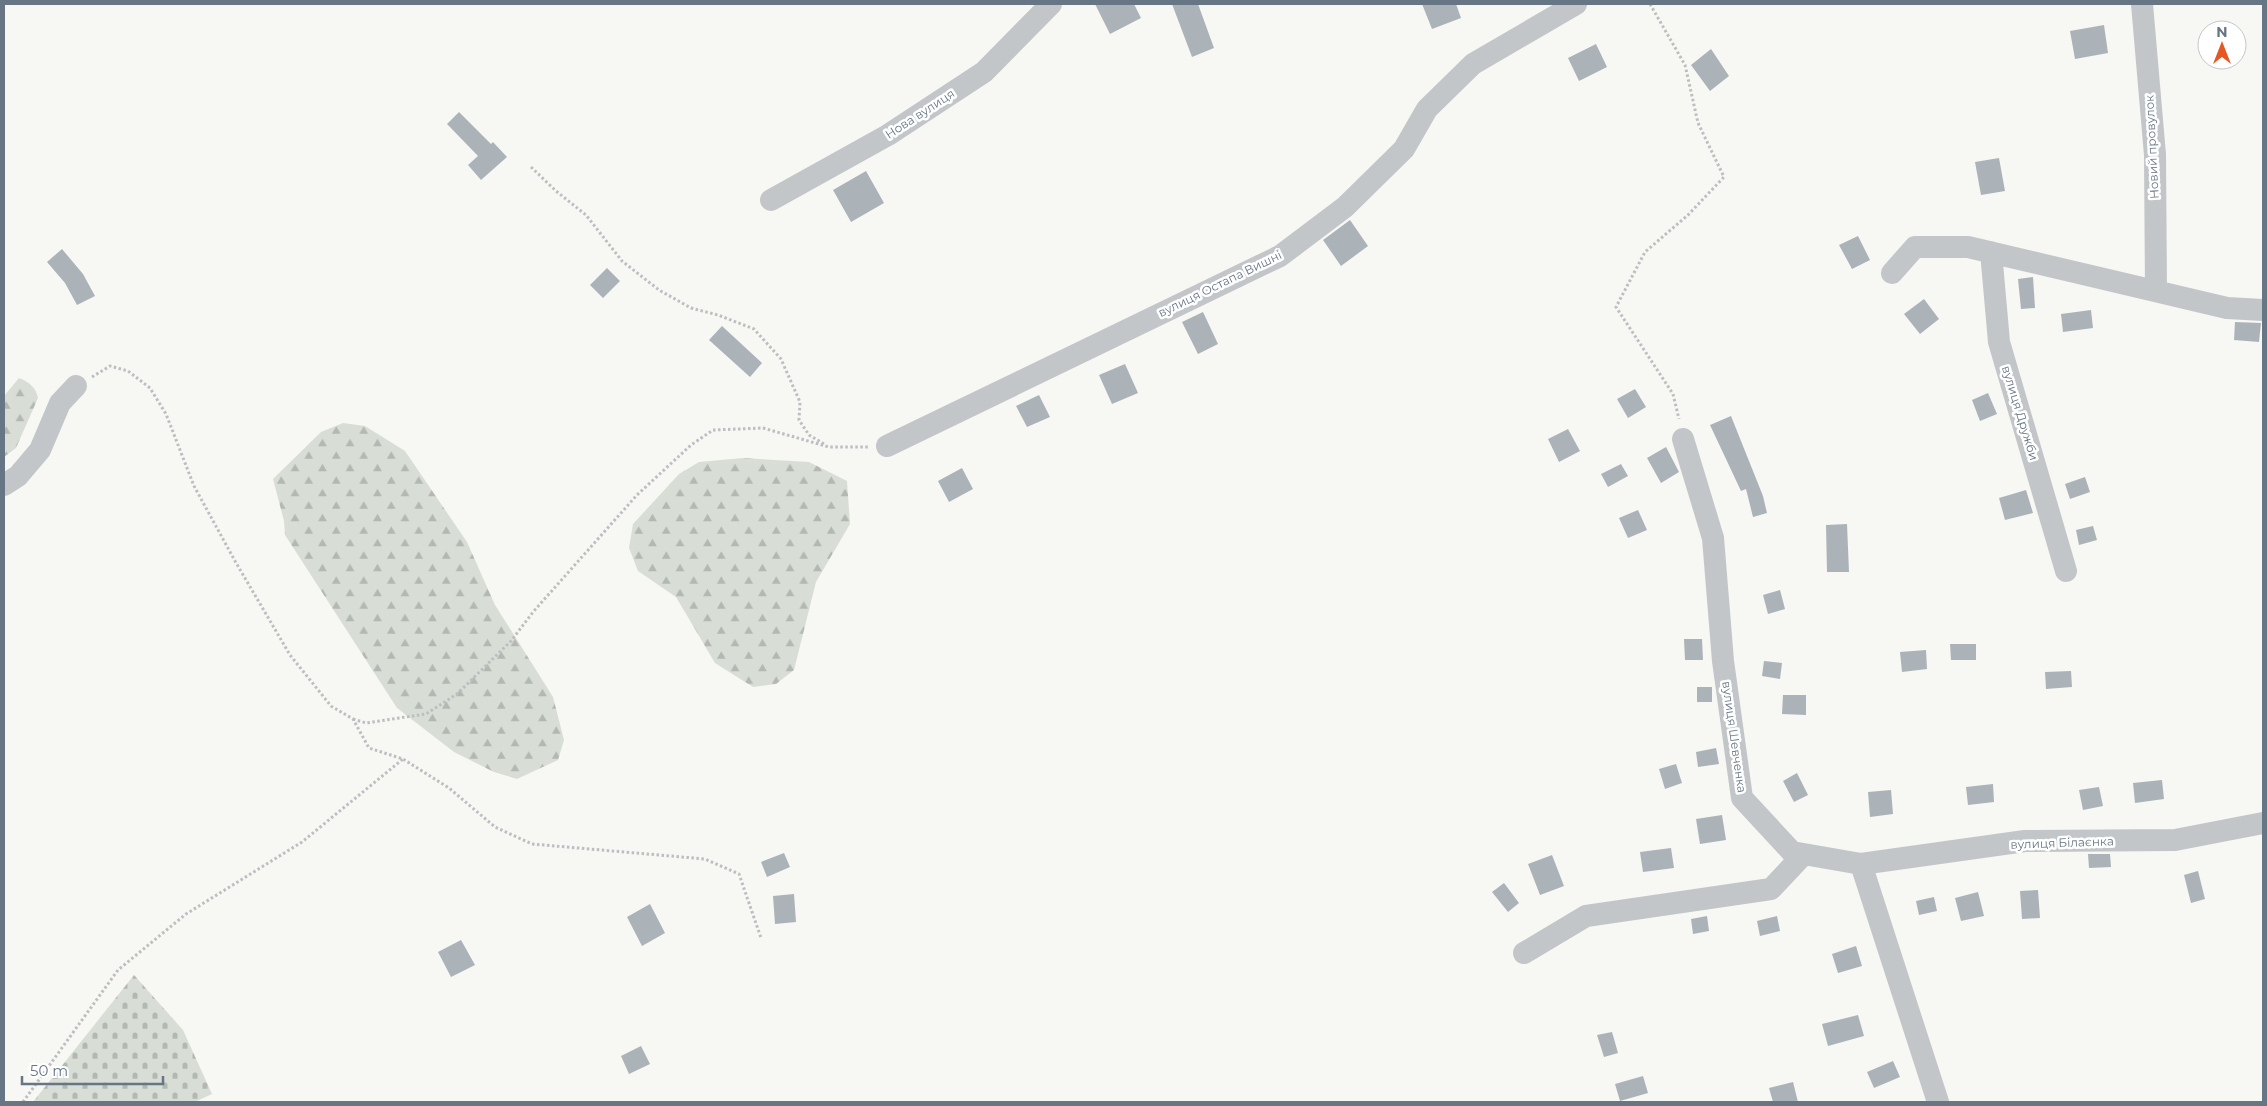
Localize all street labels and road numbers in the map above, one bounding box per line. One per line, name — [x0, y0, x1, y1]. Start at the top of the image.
street label: Нова вулиця — [882, 86, 957, 142]
street label: Новий провулок — [2141, 95, 2162, 199]
street label: вулиця Остапа Вишні — [1156, 247, 1284, 320]
street label: вулиця Дружби — [1999, 364, 2042, 462]
street label: вулиця Шевченка — [1719, 680, 1750, 794]
street label: вулиця Білаєнка — [2010, 833, 2114, 852]

